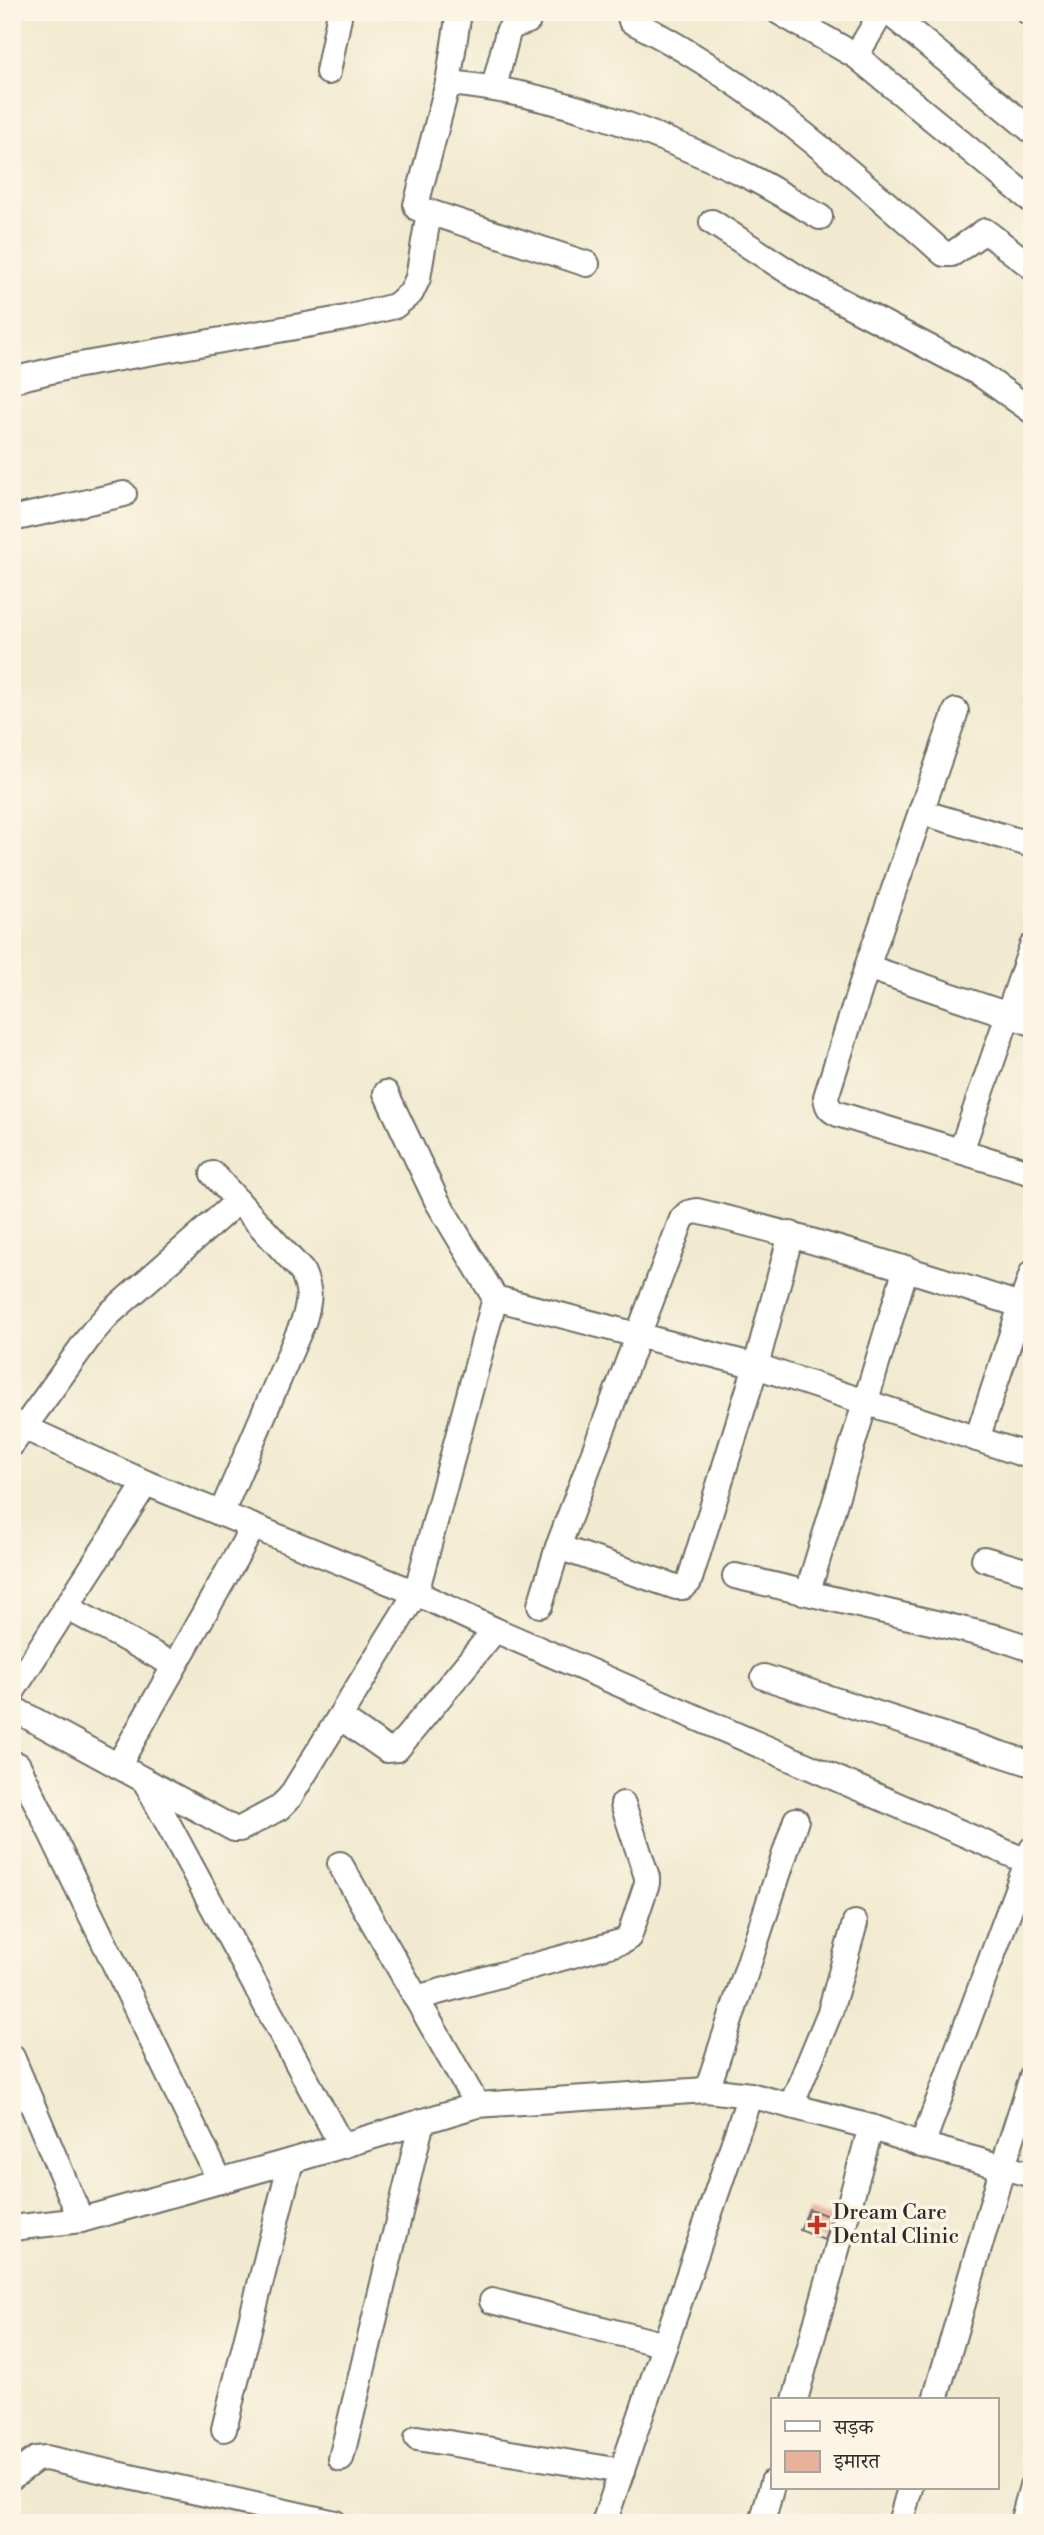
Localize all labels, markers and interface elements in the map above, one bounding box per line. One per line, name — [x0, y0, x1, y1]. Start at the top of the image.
place label: Dream Care Dental Clinic — [833, 2200, 959, 2250]
marker: Dream Care Dental Clinic — [807, 2215, 827, 2235]
legend — [771, 2398, 998, 2490]
text: सड़क — [833, 2415, 874, 2441]
text: इमारत — [833, 2449, 881, 2475]

